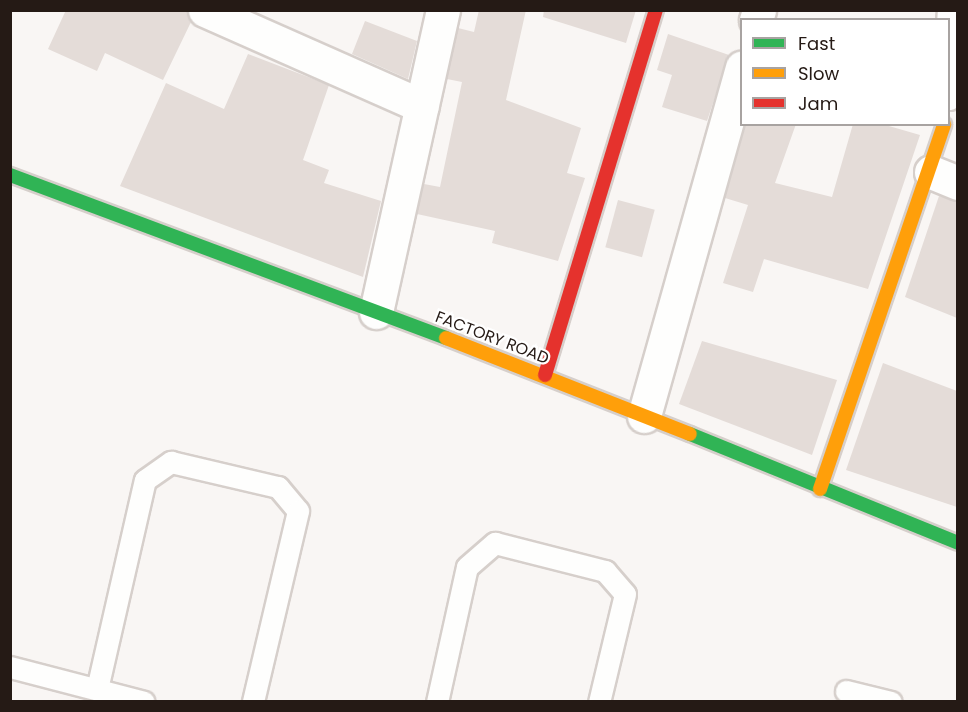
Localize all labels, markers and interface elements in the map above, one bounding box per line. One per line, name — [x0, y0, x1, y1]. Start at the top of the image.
legend — [740, 18, 950, 126]
text: Fast — [798, 31, 835, 56]
text: Slow — [798, 61, 839, 86]
text: Jam — [798, 91, 838, 116]
street label: FACTORY ROAD — [432, 308, 552, 368]

